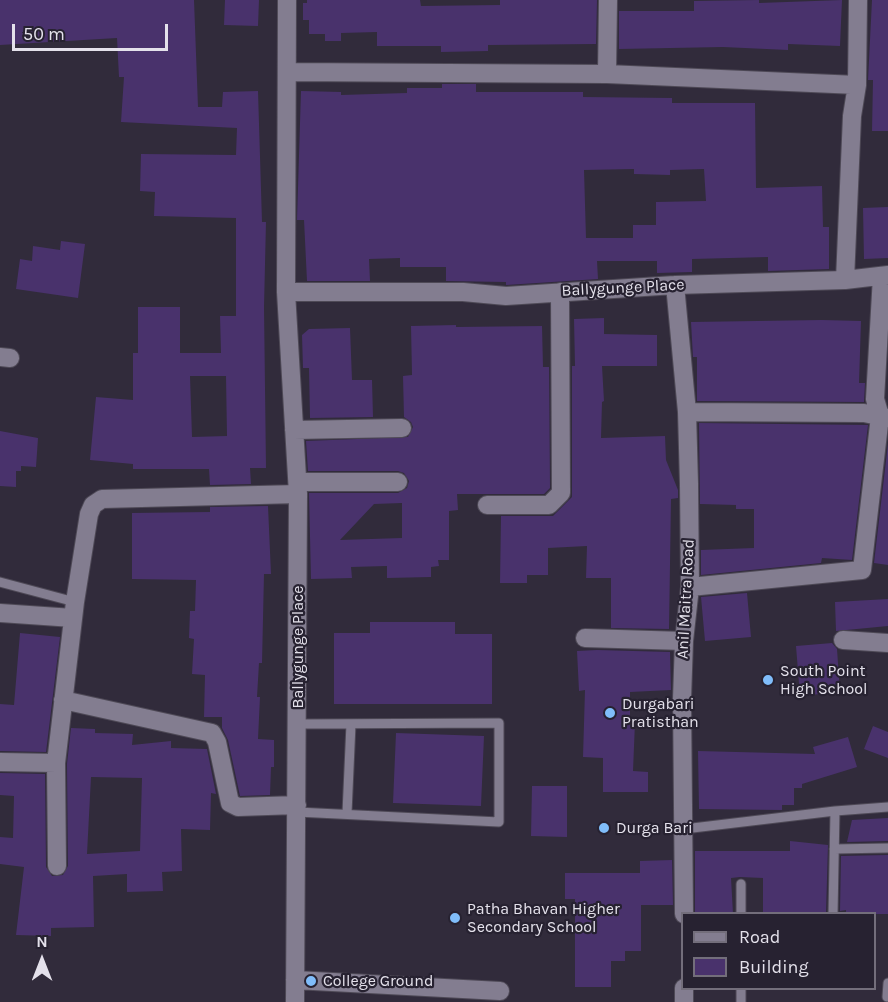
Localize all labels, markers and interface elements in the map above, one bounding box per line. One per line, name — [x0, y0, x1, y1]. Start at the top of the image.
scale bar — [15, 12, 171, 50]
text: 50 m — [23, 23, 65, 45]
street label: Ballygunge Place — [561, 275, 685, 301]
street label: Anil Maitra Road — [673, 538, 699, 660]
street label: Ballygunge Place — [288, 585, 308, 709]
place label: South Point High School — [780, 661, 868, 699]
marker: South Point High School — [761, 673, 775, 687]
place label: Durgabari Pratisthan — [622, 694, 699, 732]
marker: Durgabari Pratisthan — [603, 706, 617, 720]
place label: Durga Bari — [616, 818, 693, 838]
marker: Durga Bari — [597, 821, 611, 835]
place label: Patha Bhavan Higher Secondary School — [467, 899, 620, 937]
marker: Patha Bhavan Higher Secondary School — [448, 911, 462, 925]
legend — [681, 912, 876, 990]
text: Road — [739, 926, 780, 948]
north arrow — [12, 930, 72, 990]
text: N — [36, 932, 48, 951]
text: Building — [739, 956, 809, 978]
place label: College Ground — [323, 971, 433, 991]
marker: College Ground — [304, 974, 318, 988]

